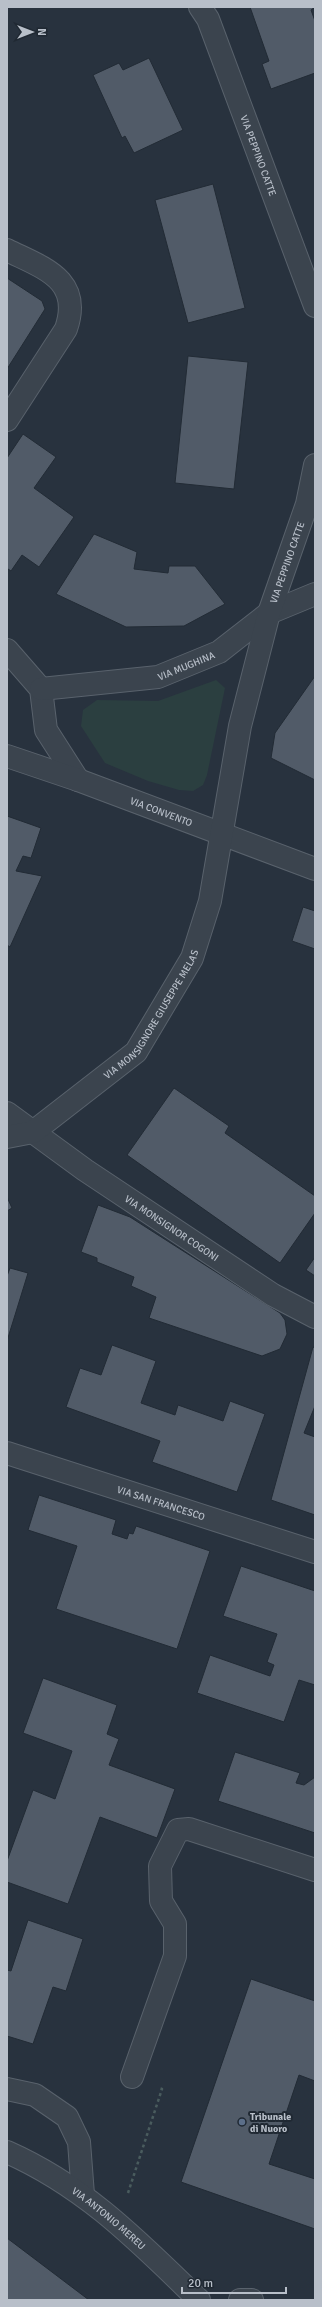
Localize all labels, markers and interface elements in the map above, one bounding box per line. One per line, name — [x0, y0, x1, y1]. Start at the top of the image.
north arrow — [12, 12, 52, 52]
text: N — [35, 28, 48, 36]
street label: VIA PEPPINO CATTE — [237, 114, 279, 198]
street label: VIA PEPPINO CATTE — [268, 520, 307, 605]
street label: VIA MUGHINA — [156, 649, 217, 683]
street label: VIA CONVENTO — [128, 795, 194, 830]
street label: VIA MONSIGNORE GIUSEPPE MELAS — [101, 948, 201, 1082]
street label: VIA MONSIGNOR COGONI — [122, 1193, 221, 1264]
street label: VIA SAN FRANCESCO — [115, 1484, 207, 1523]
place label: Tribunale di Nuoro — [250, 2111, 291, 2135]
marker: Tribunale di Nuoro — [237, 2117, 247, 2127]
street label: VIA ANTONIO MEREU — [69, 2185, 148, 2252]
scale bar — [182, 2269, 286, 2295]
text: 20 m — [188, 2276, 213, 2291]

